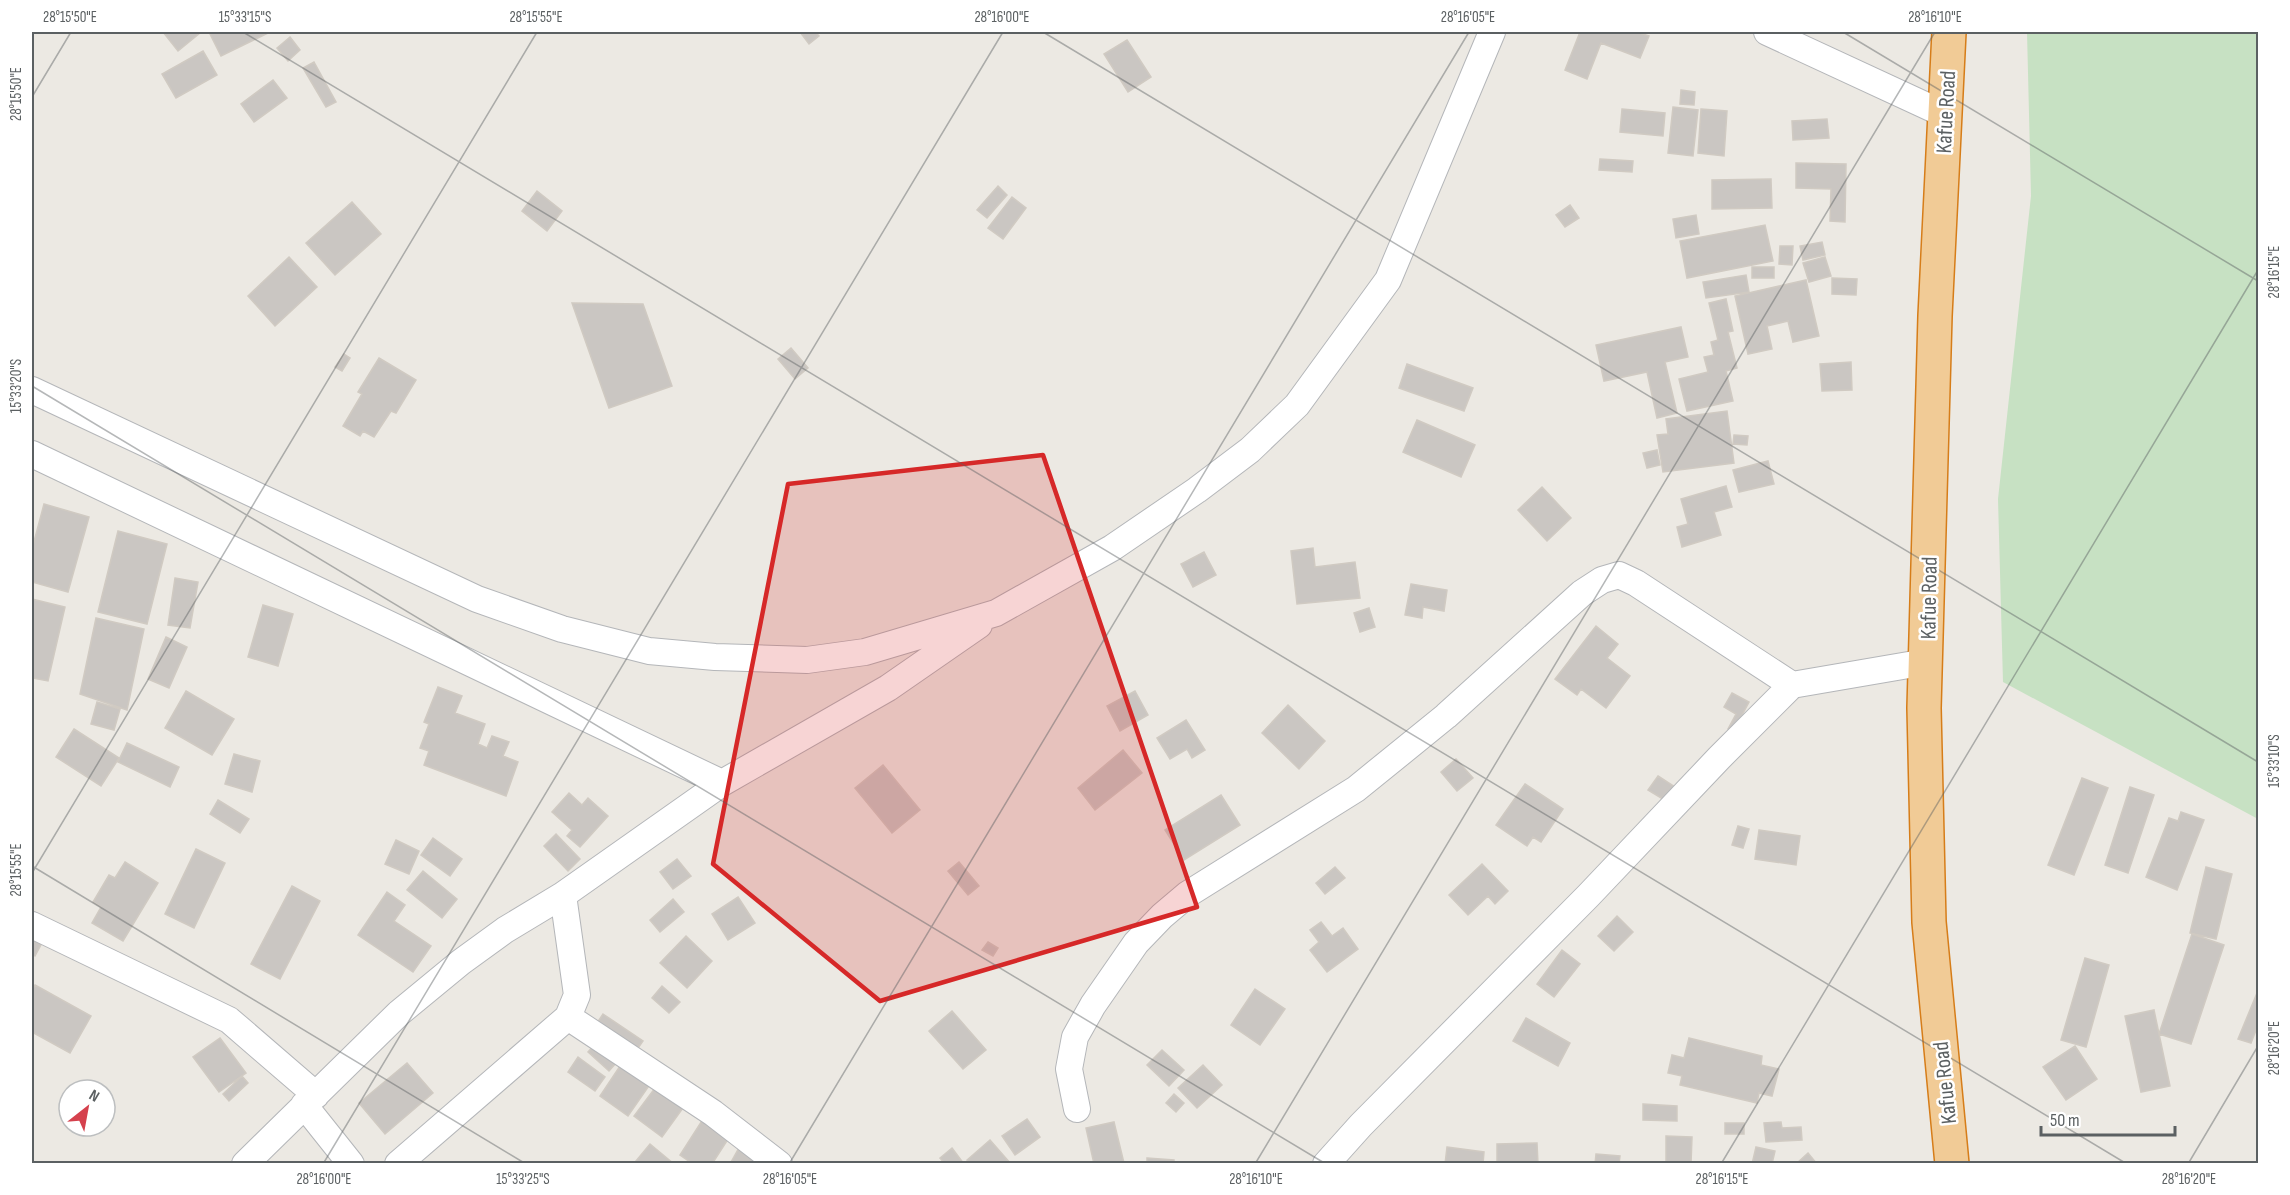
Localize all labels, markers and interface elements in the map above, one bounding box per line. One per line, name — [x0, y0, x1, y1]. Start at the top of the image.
text: 28°15'50"E — [43, 8, 97, 27]
text: 15°33'15"S — [219, 8, 271, 27]
text: 28°15'55"E — [509, 8, 563, 27]
text: 28°16'00"E — [974, 8, 1030, 27]
text: 28°16'05"E — [1441, 8, 1495, 27]
text: 28°16'10"E — [1908, 8, 1962, 27]
text: 28°15'50"E — [7, 67, 26, 121]
street label: Kafue Road — [1931, 70, 1962, 154]
text: 28°16'15"E — [2265, 246, 2284, 299]
text: 15°33'20"S — [7, 359, 26, 413]
street label: Kafue Road — [1915, 556, 1944, 640]
text: 15°33'10"S — [2265, 734, 2284, 788]
text: 28°15'55"E — [7, 843, 26, 897]
text: 28°16'20"E — [2265, 1021, 2284, 1075]
street label: Kafue Road — [1928, 1040, 1963, 1125]
north arrow — [57, 1078, 117, 1138]
text: N — [85, 1086, 103, 1107]
scale bar — [2041, 1099, 2174, 1137]
text: 50 m — [2050, 1110, 2080, 1131]
text: 28°16'00"E — [296, 1170, 352, 1189]
text: 15°33'25"S — [496, 1170, 550, 1189]
text: 28°16'05"E — [763, 1170, 817, 1189]
text: 28°16'10"E — [1229, 1170, 1283, 1189]
text: 28°16'15"E — [1696, 1170, 1749, 1189]
text: 28°16'20"E — [2162, 1170, 2216, 1189]

